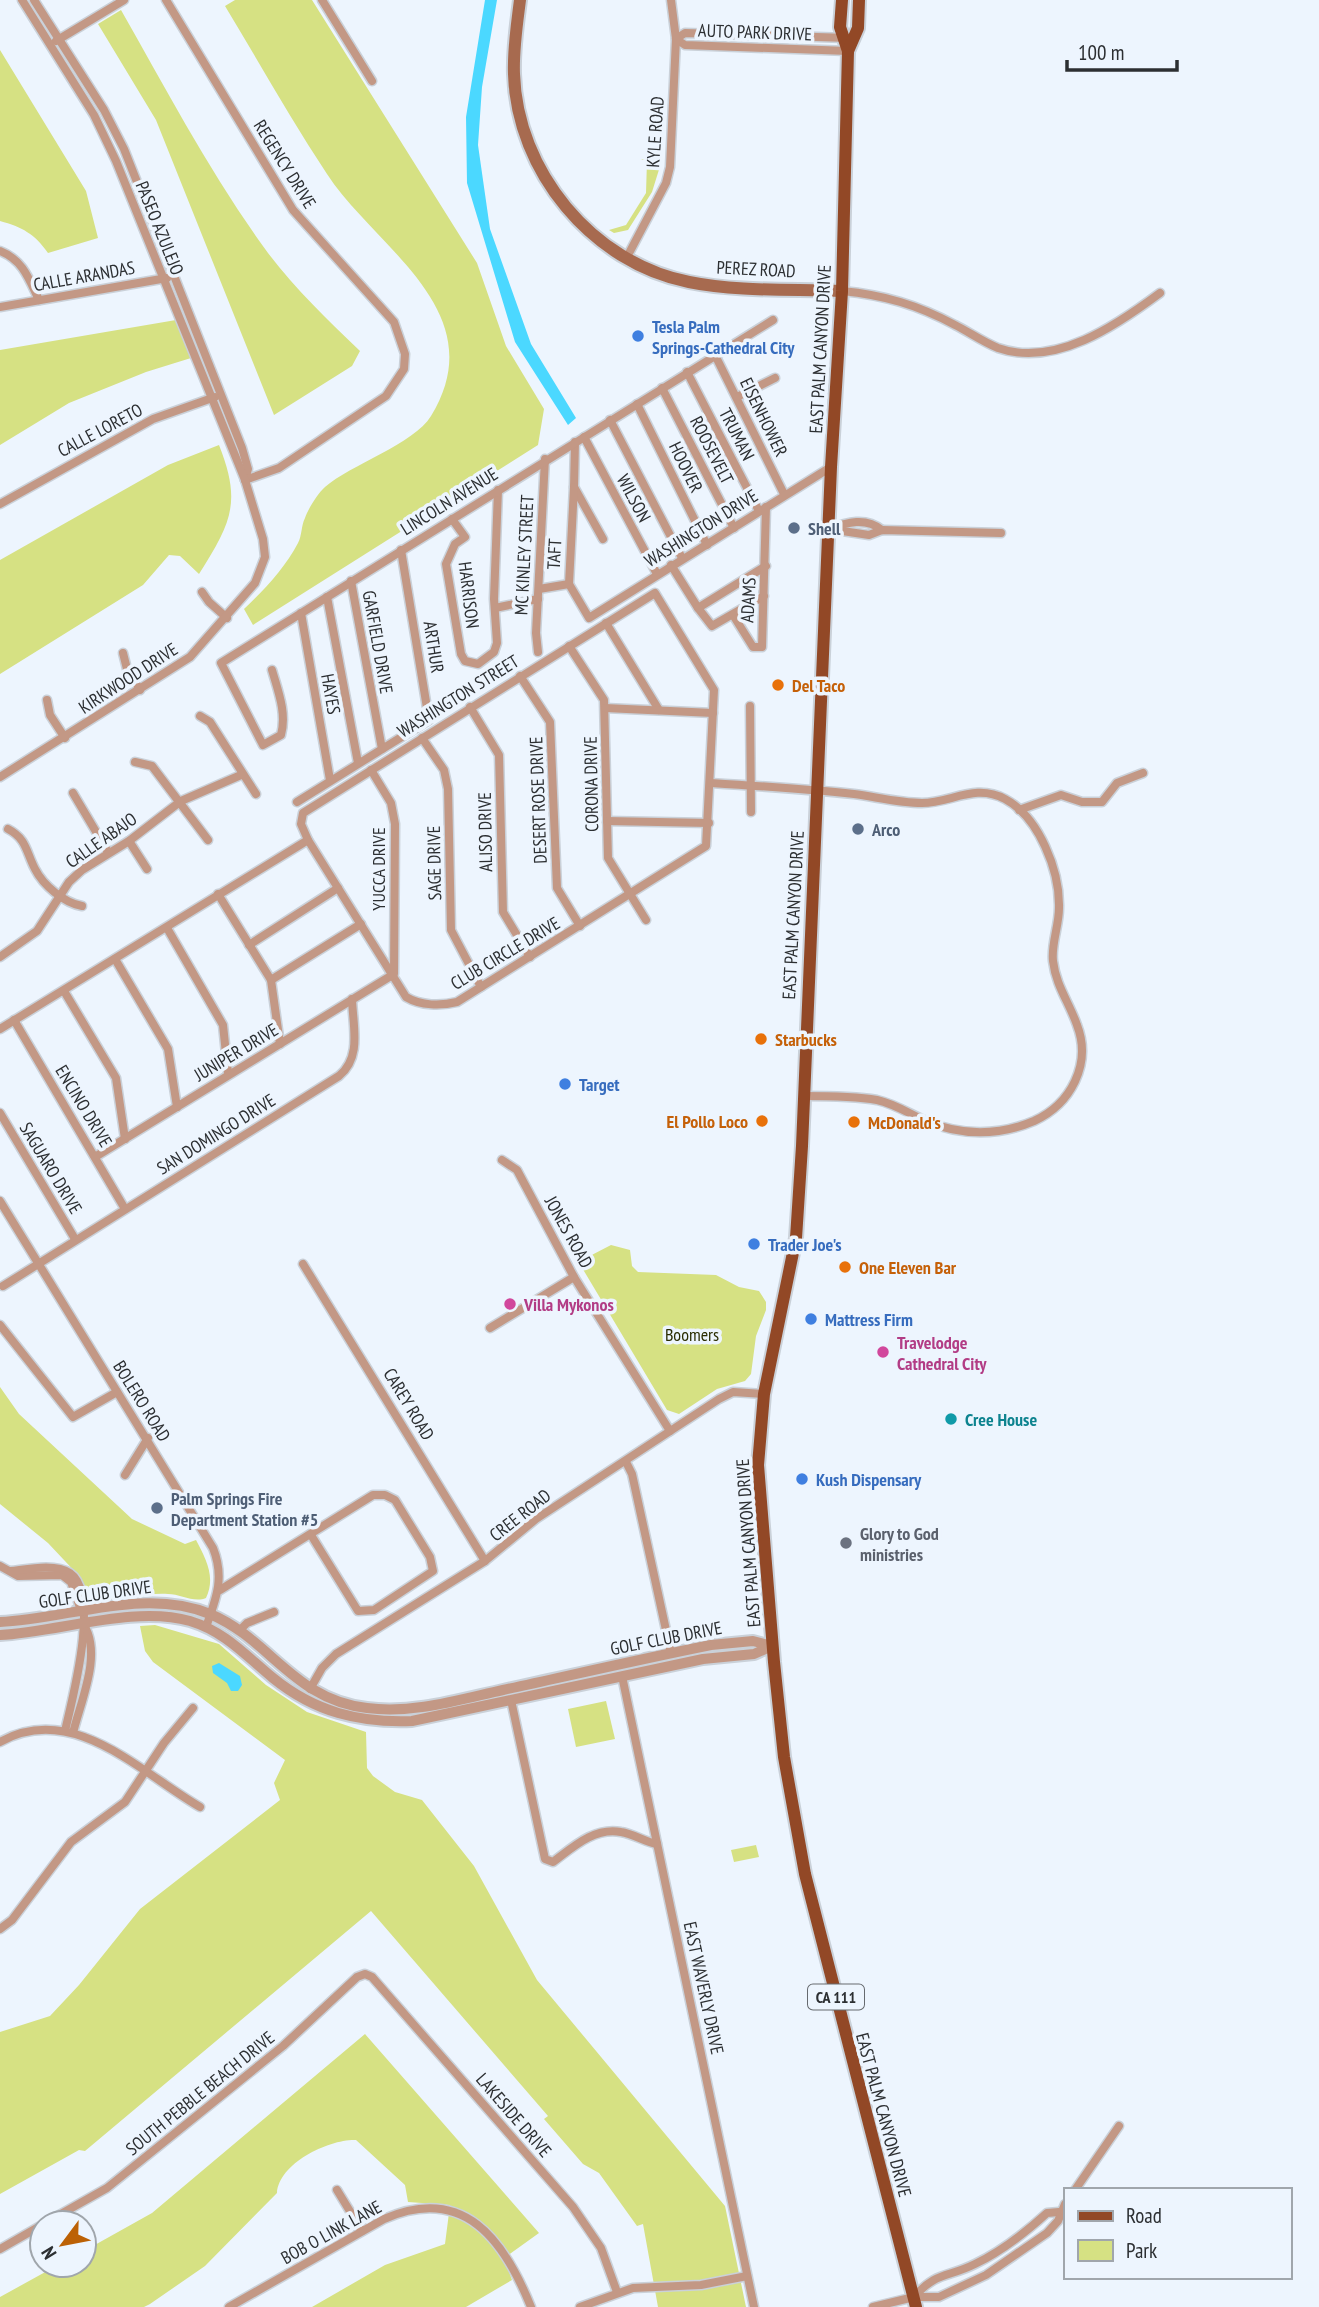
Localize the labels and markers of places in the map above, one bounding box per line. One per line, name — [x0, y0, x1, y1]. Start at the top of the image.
place label: Tesla Palm Springs-Cathedral City — [652, 315, 795, 359]
marker: Tesla Palm Springs-Cathedral City — [630, 328, 646, 344]
place label: Shell — [808, 517, 841, 540]
marker: Shell — [786, 520, 802, 536]
place label: Del Taco — [792, 674, 845, 697]
marker: Del Taco — [770, 677, 786, 693]
place label: Arco — [871, 818, 900, 841]
marker: Arco — [850, 821, 866, 837]
place label: Starbucks — [775, 1028, 837, 1051]
marker: Starbucks — [753, 1031, 769, 1047]
place label: Target — [579, 1073, 620, 1096]
marker: Target — [557, 1076, 573, 1092]
place label: El Pollo Loco — [666, 1110, 748, 1133]
place label: McDonald's — [868, 1111, 941, 1134]
marker: El Pollo Loco — [754, 1113, 770, 1129]
marker: McDonald's — [846, 1114, 862, 1130]
place label: Trader Joe's — [768, 1233, 842, 1256]
marker: Trader Joe's — [746, 1236, 762, 1252]
place label: One Eleven Bar — [859, 1256, 957, 1279]
marker: One Eleven Bar — [837, 1259, 853, 1275]
place label: Villa Mykonos — [523, 1293, 614, 1316]
marker: Villa Mykonos — [502, 1296, 518, 1312]
place label: Mattress Firm — [825, 1308, 913, 1331]
marker: Mattress Firm — [803, 1311, 819, 1327]
place label: Travelodge Cathedral City — [897, 1331, 987, 1375]
marker: Travelodge Cathedral City — [875, 1344, 891, 1360]
place label: Cree House — [965, 1408, 1037, 1431]
marker: Cree House — [943, 1411, 959, 1427]
place label: Kush Dispensary — [816, 1468, 922, 1491]
marker: Kush Dispensary — [794, 1471, 810, 1487]
place label: Palm Springs Fire Department Station #5 — [171, 1487, 318, 1531]
marker: Palm Springs Fire Department Station #5 — [149, 1500, 165, 1516]
place label: Glory to God ministries — [860, 1522, 939, 1566]
marker: Glory to God ministries — [838, 1535, 854, 1551]

